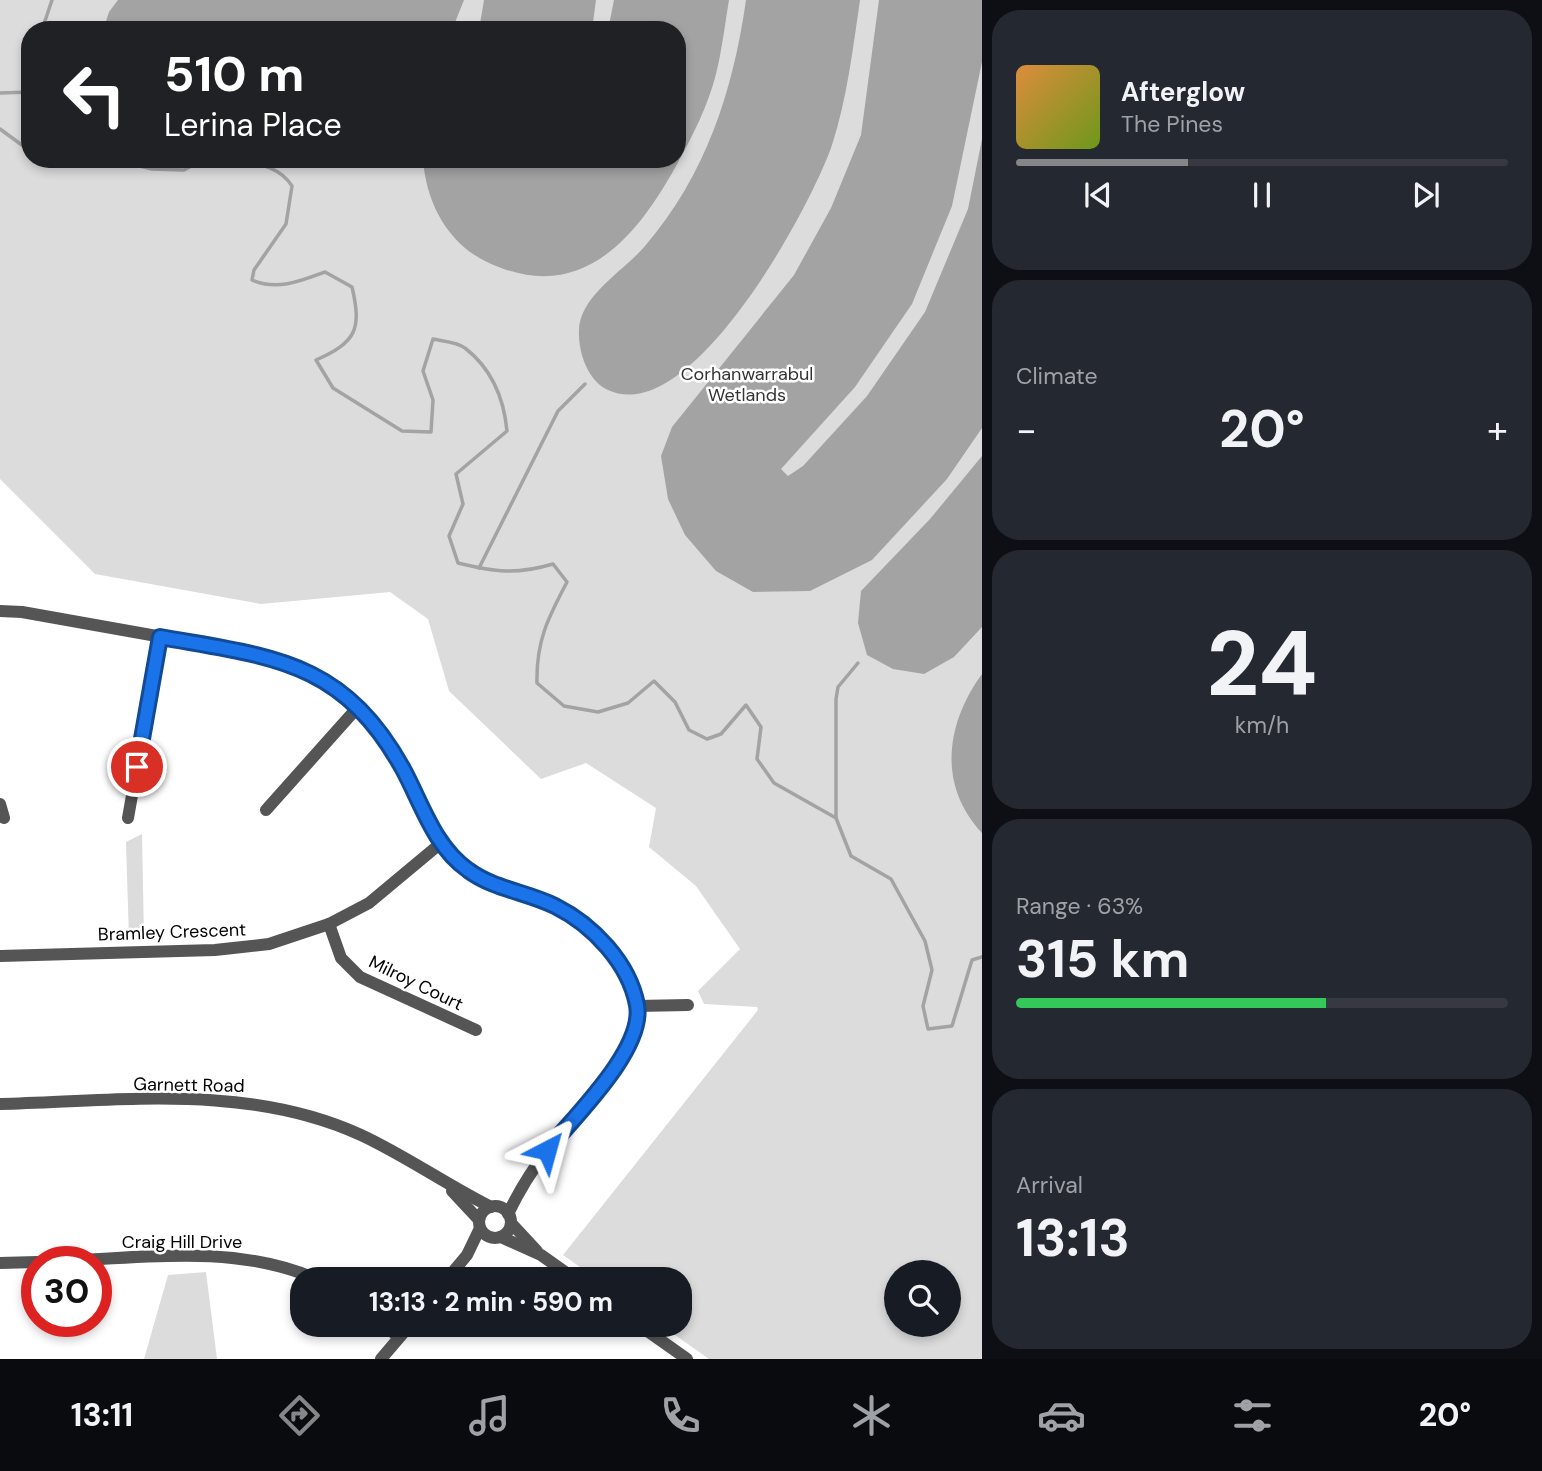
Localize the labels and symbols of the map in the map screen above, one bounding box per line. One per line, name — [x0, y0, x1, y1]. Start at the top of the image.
park label: Corhanwarrabul Wetlands — [681, 362, 813, 407]
pin — [107, 737, 167, 797]
street label: Bramley Crescent — [97, 917, 247, 947]
street label: Milroy Court — [365, 950, 467, 1016]
street label: Garnett Road — [133, 1072, 245, 1098]
position arrow — [510, 1113, 584, 1187]
street label: Craig Hill Drive — [122, 1230, 242, 1254]
speed limit sign: 30 — [21, 1246, 112, 1337]

